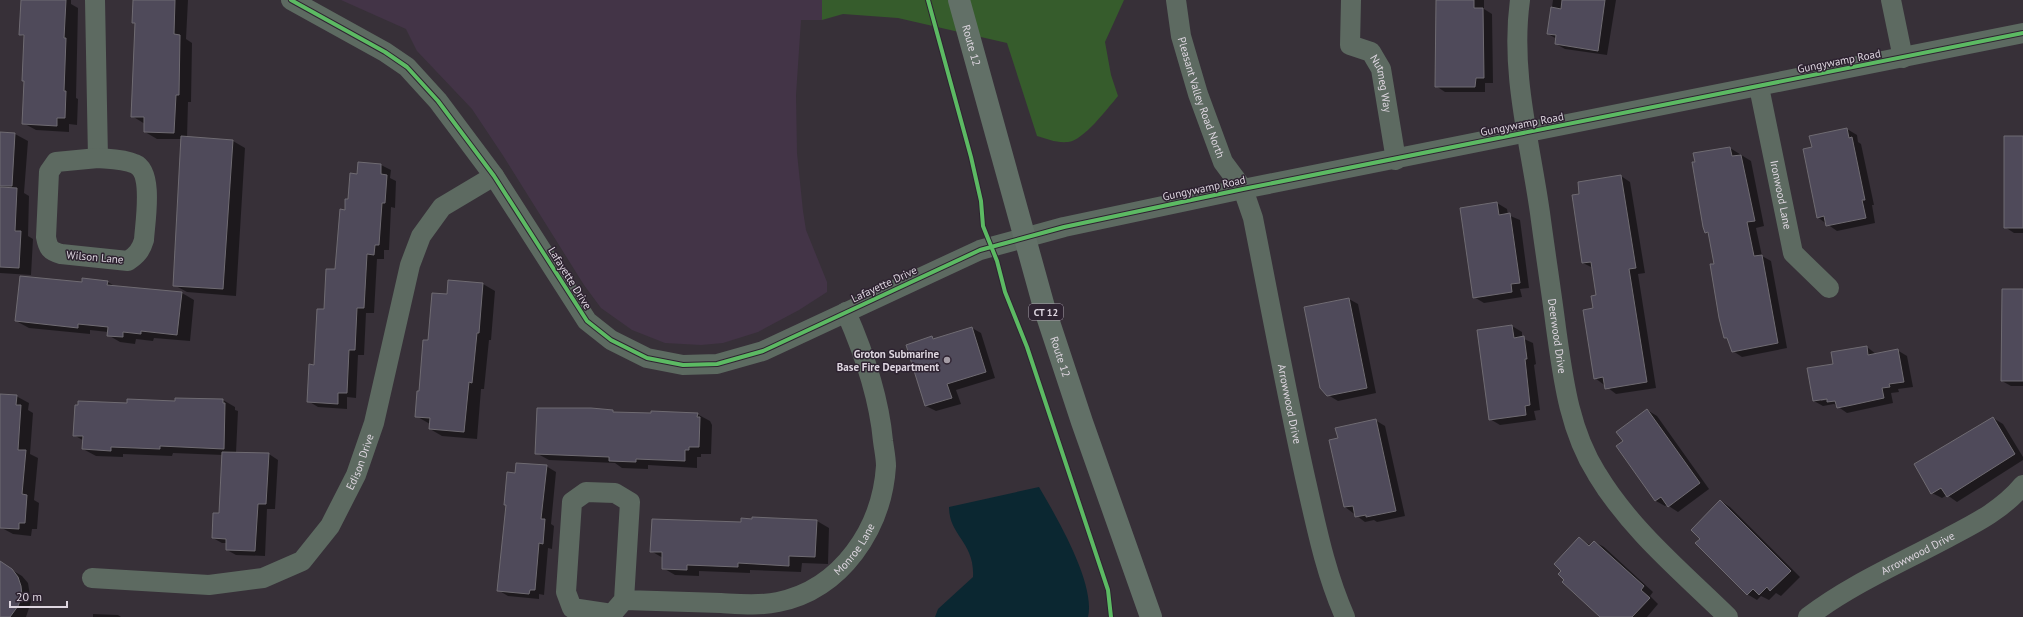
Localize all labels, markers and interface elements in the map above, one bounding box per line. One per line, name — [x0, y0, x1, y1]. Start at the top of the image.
street label: Route 12 — [959, 23, 984, 67]
street label: Pleasant Valley Road North — [1175, 35, 1228, 160]
street label: Gungywamp Road — [1796, 46, 1882, 76]
street label: Nutmeg Way — [1367, 52, 1395, 114]
street label: Gungywamp Road — [1479, 109, 1565, 139]
street label: Ironwood Lane — [1767, 159, 1795, 231]
street label: Gungywamp Road — [1161, 172, 1247, 204]
street label: Lafayette Drive — [545, 244, 595, 312]
street label: Wilson Lane — [66, 248, 125, 267]
street label: Lafayette Drive — [849, 262, 919, 305]
street label: Deerwood Drive — [1545, 298, 1570, 375]
road number: CT 12 — [1029, 304, 1063, 320]
street label: Route 12 — [1047, 335, 1074, 379]
place label: Groton Submarine Base Fire Department — [837, 347, 939, 374]
marker: Groton Submarine Base Fire Department — [942, 355, 952, 365]
street label: Arrowwood Drive — [1275, 363, 1305, 446]
street label: Edison Drive — [343, 431, 377, 492]
street label: Monroe Lane — [831, 520, 878, 578]
street label: Arrowwood Drive — [1878, 528, 1957, 578]
scale bar — [10, 583, 67, 609]
text: 20 m — [16, 589, 42, 604]

